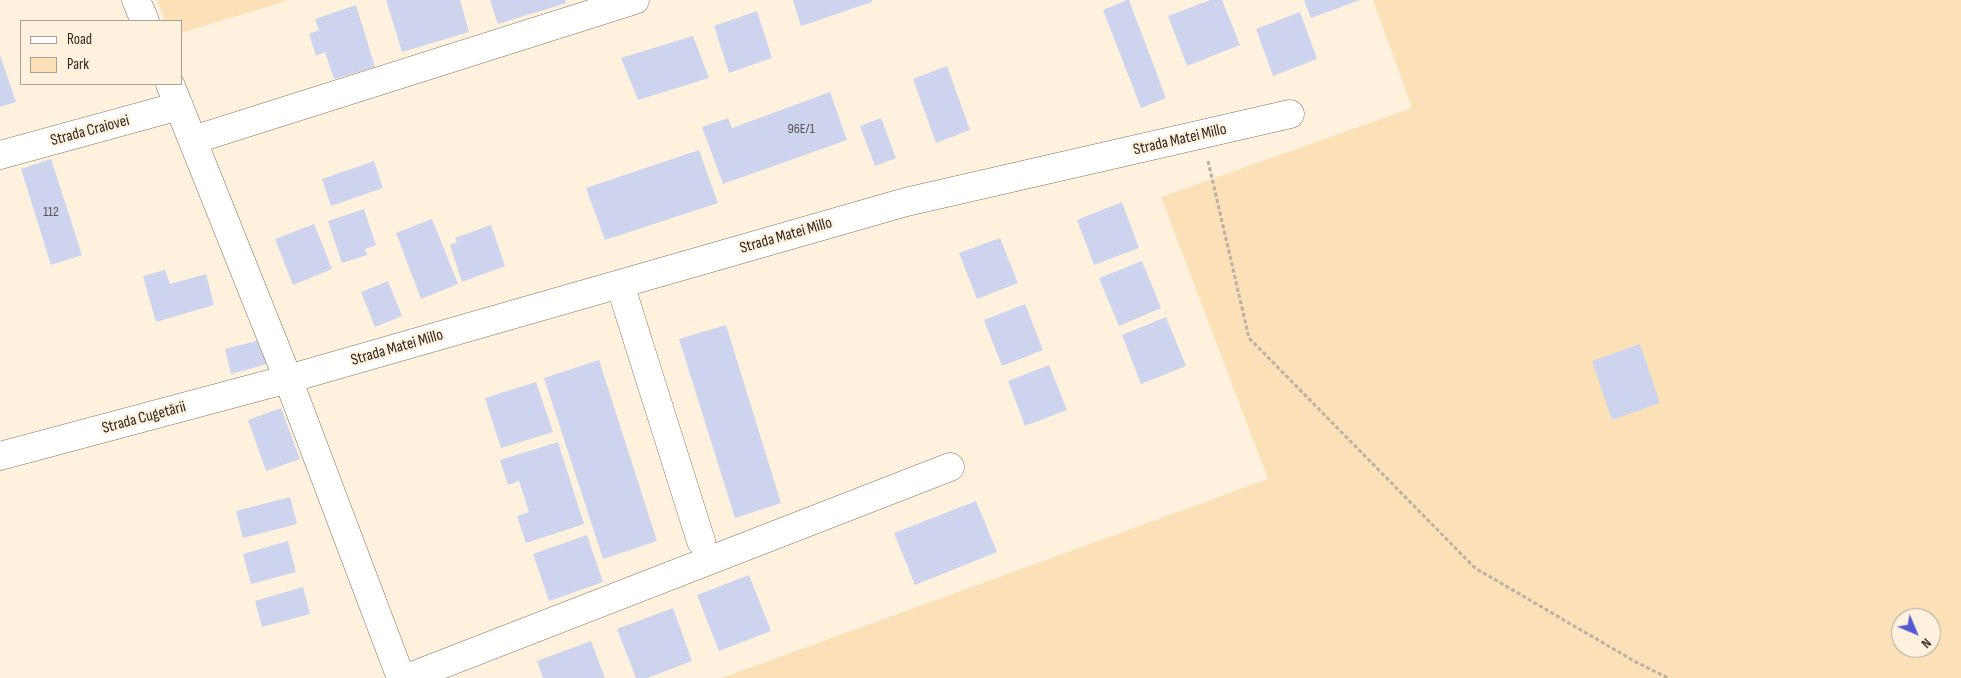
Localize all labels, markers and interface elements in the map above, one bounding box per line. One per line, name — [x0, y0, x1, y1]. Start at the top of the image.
legend — [20, 20, 182, 85]
text: Road — [67, 30, 92, 49]
text: Park — [67, 55, 89, 74]
street label: Strada Craiovei — [49, 111, 131, 151]
street label: Strada Matei Millo — [1132, 120, 1228, 160]
house number: 96E/1 — [787, 121, 815, 137]
house number: 112 — [43, 204, 59, 220]
street label: Strada Matei Millo — [738, 214, 834, 258]
street label: Strada Matei Millo — [349, 326, 445, 370]
street label: Strada Cugetării — [100, 398, 188, 438]
north arrow — [1891, 608, 1941, 658]
text: N — [1918, 635, 1935, 652]

